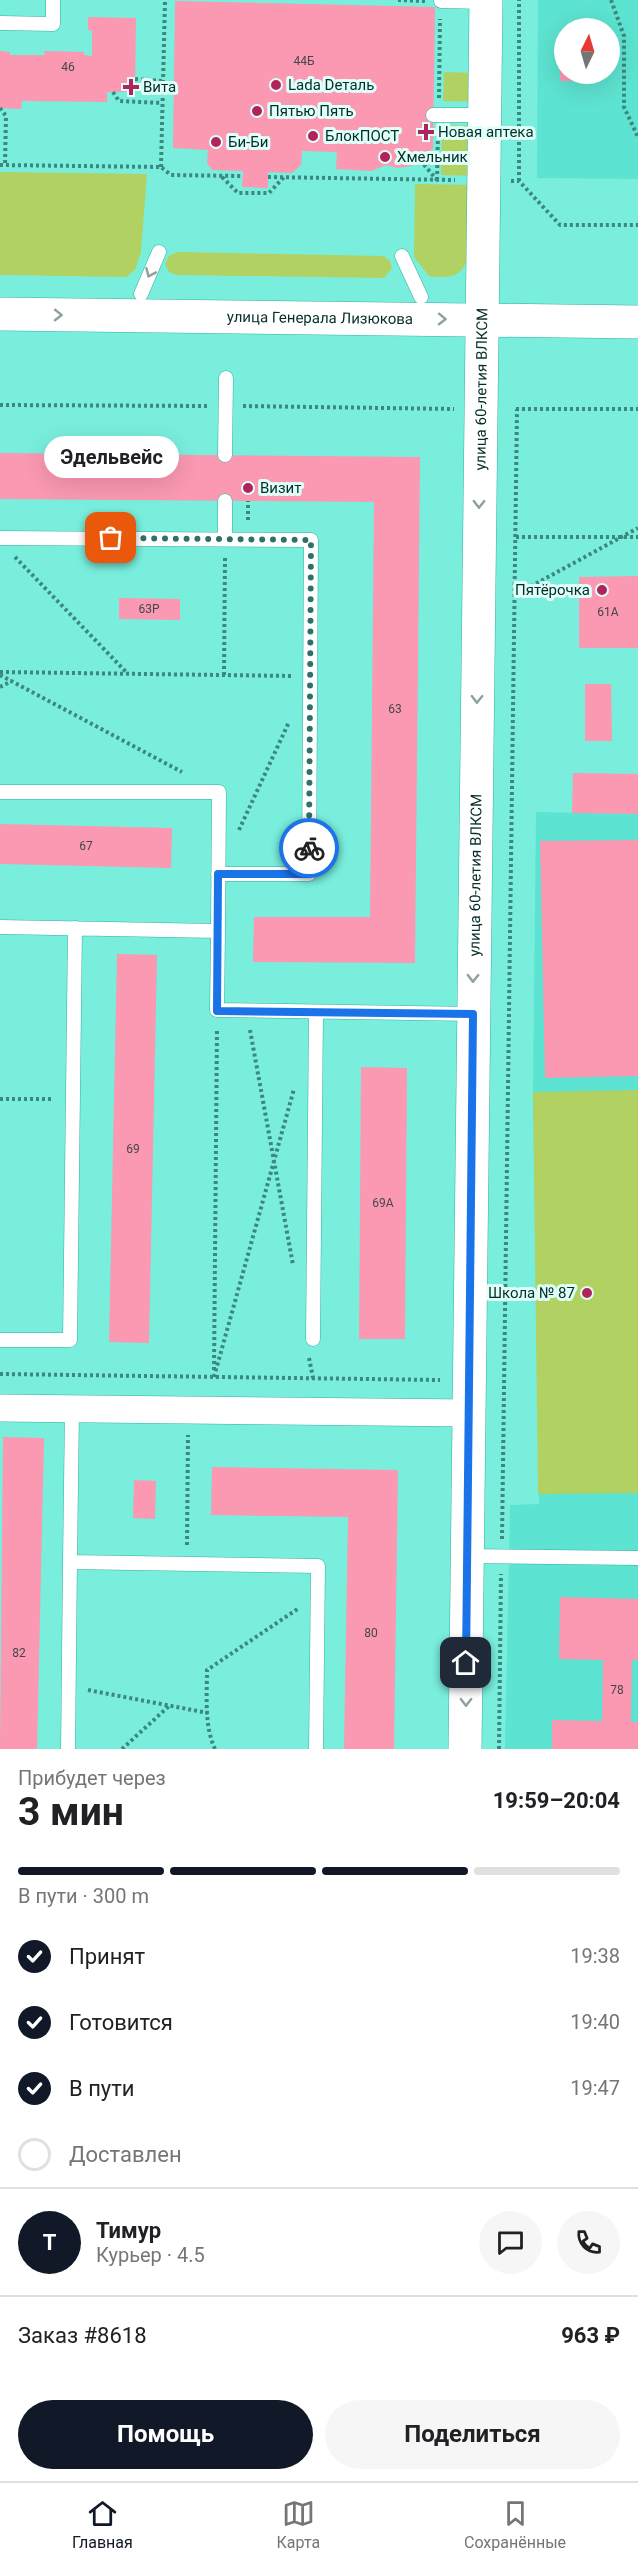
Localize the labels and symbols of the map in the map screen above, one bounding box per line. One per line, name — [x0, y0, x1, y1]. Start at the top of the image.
north arrow — [554, 18, 620, 84]
house number: 44Б — [293, 54, 315, 68]
house number: 46 — [61, 60, 75, 74]
place label: Lada Dеталь — [288, 76, 374, 94]
place label: Вита — [143, 78, 176, 96]
marker: Lada Dеталь — [269, 78, 283, 92]
marker: Вита — [124, 80, 138, 94]
place label: Пятью Пять — [269, 102, 354, 120]
marker: Пятью Пять — [250, 104, 264, 118]
place label: Новая аптека — [438, 123, 534, 141]
marker: Новая аптека — [419, 125, 433, 139]
place label: БлокПОСТ — [325, 127, 399, 145]
marker: БлокПОСТ — [306, 129, 320, 143]
place label: Би-Би — [228, 133, 268, 151]
marker: Би-Би — [209, 135, 223, 149]
place label: Хмельник — [397, 148, 468, 166]
marker: Хмельник — [378, 150, 392, 164]
one-way arrow — [145, 267, 157, 278]
street label: улица Генерала Лизюкова — [227, 308, 413, 328]
street label: улица 60-летия ВЛКСМ — [471, 308, 491, 471]
one-way arrow — [54, 309, 63, 321]
one-way arrow — [438, 313, 447, 325]
callout: Эдельвейс — [44, 436, 178, 478]
place label: Визит — [260, 479, 302, 497]
marker: Визит — [241, 481, 255, 495]
one-way arrow — [473, 500, 485, 509]
pin — [85, 512, 136, 563]
place label: Пятёрочка — [515, 581, 590, 599]
marker: Пятёрочка — [595, 583, 609, 597]
house number: 63Р — [138, 602, 160, 616]
house number: 61А — [597, 605, 619, 619]
one-way arrow — [470, 695, 483, 704]
house number: 63 — [388, 702, 402, 716]
street label: улица 60-летия ВЛКСМ — [466, 794, 485, 957]
courier — [279, 818, 339, 878]
house number: 67 — [79, 839, 93, 853]
one-way arrow — [467, 974, 479, 983]
house number: 69 — [126, 1142, 140, 1156]
house number: 69А — [372, 1196, 394, 1210]
place label: Школа № 87 — [488, 1284, 575, 1302]
marker: Школа № 87 — [580, 1286, 594, 1300]
house number: 80 — [364, 1626, 378, 1640]
pin — [440, 1637, 491, 1688]
house number: 82 — [12, 1646, 26, 1660]
house number: 78 — [610, 1683, 624, 1697]
one-way arrow — [460, 1698, 472, 1707]

